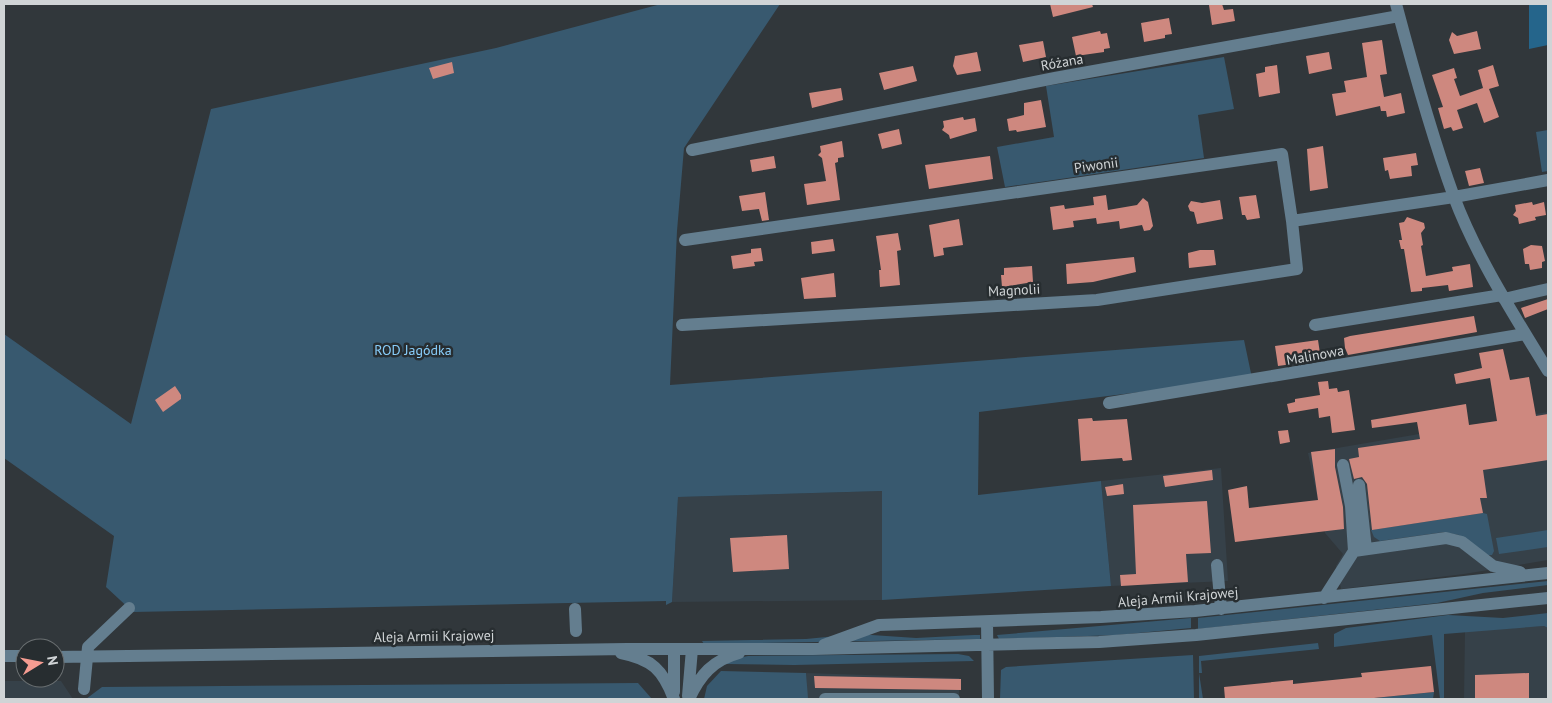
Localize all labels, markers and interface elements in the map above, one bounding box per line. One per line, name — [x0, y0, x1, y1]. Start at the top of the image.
street label: Różana — [1039, 49, 1085, 75]
street label: Piwonii — [1073, 153, 1119, 177]
street label: Magnolii — [987, 280, 1041, 300]
park label: ROD Jagódka — [374, 341, 452, 359]
street label: Malinowa — [1285, 341, 1345, 369]
street label: Aleja Armii Krajowej — [1117, 583, 1239, 611]
street label: Aleja Armii Krajowej — [373, 626, 495, 646]
north arrow — [15, 638, 65, 688]
text: N — [43, 655, 62, 667]

